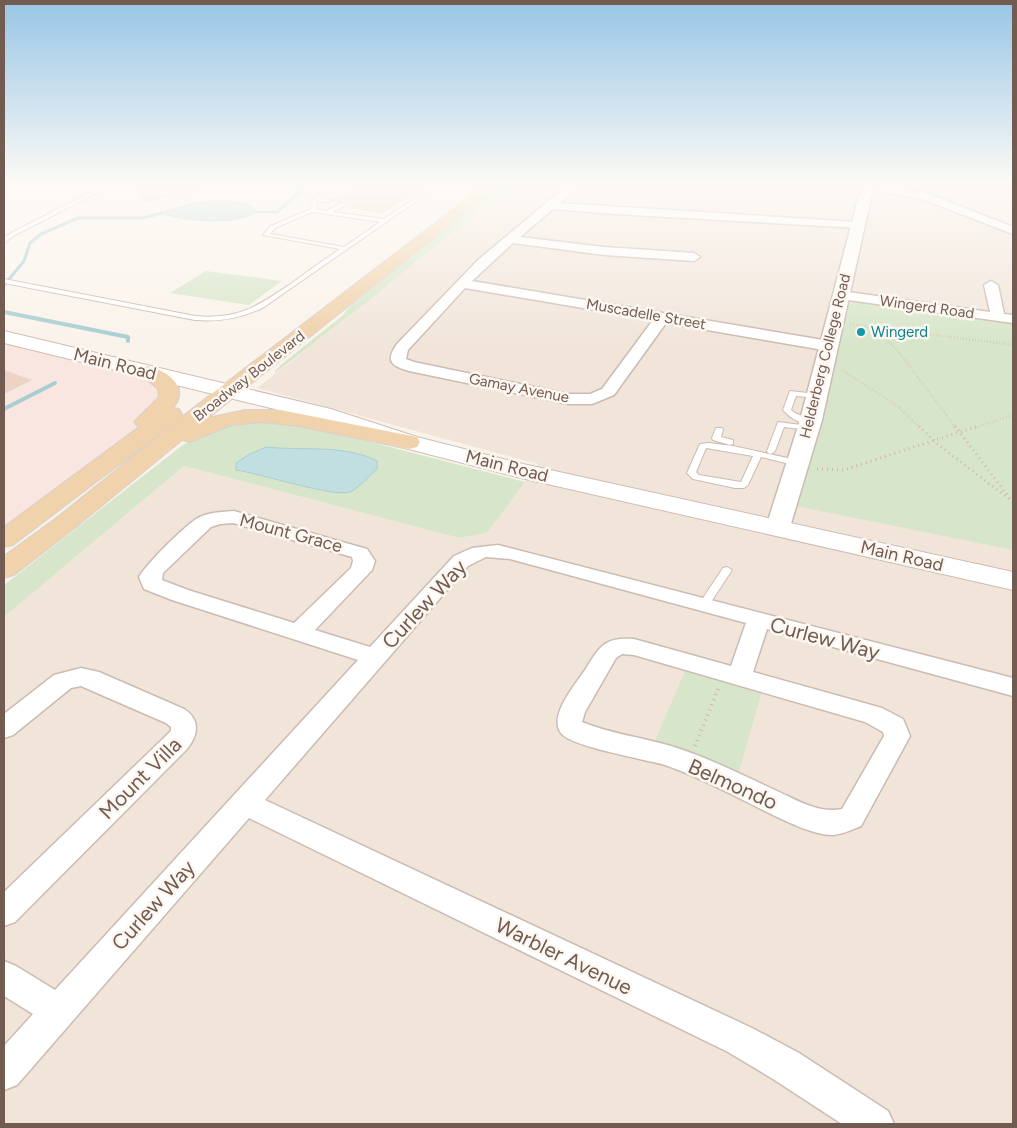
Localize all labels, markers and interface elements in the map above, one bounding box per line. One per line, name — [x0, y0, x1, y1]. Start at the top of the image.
street label: Helderberg College Road — [796, 272, 854, 440]
street label: Wingerd Road — [879, 291, 975, 323]
street label: Muscadelle Street — [585, 295, 708, 333]
place label: Wingerd — [871, 323, 928, 341]
marker: Wingerd — [855, 326, 867, 338]
street label: Broadway Boulevard — [190, 327, 308, 425]
street label: Main Road — [71, 343, 159, 385]
street label: Gamay Avenue — [467, 369, 571, 407]
street label: Main Road — [463, 445, 551, 487]
street label: Mount Grace — [237, 509, 345, 557]
street label: Main Road — [858, 536, 946, 576]
street label: Curlew Way — [377, 554, 471, 654]
street label: Curlew Way — [768, 611, 882, 665]
street label: Mount Villa — [94, 732, 186, 824]
street label: Belmondo — [684, 753, 782, 815]
street label: Curlew Way — [106, 855, 200, 955]
street label: Warbler Avenue — [492, 912, 636, 1000]

